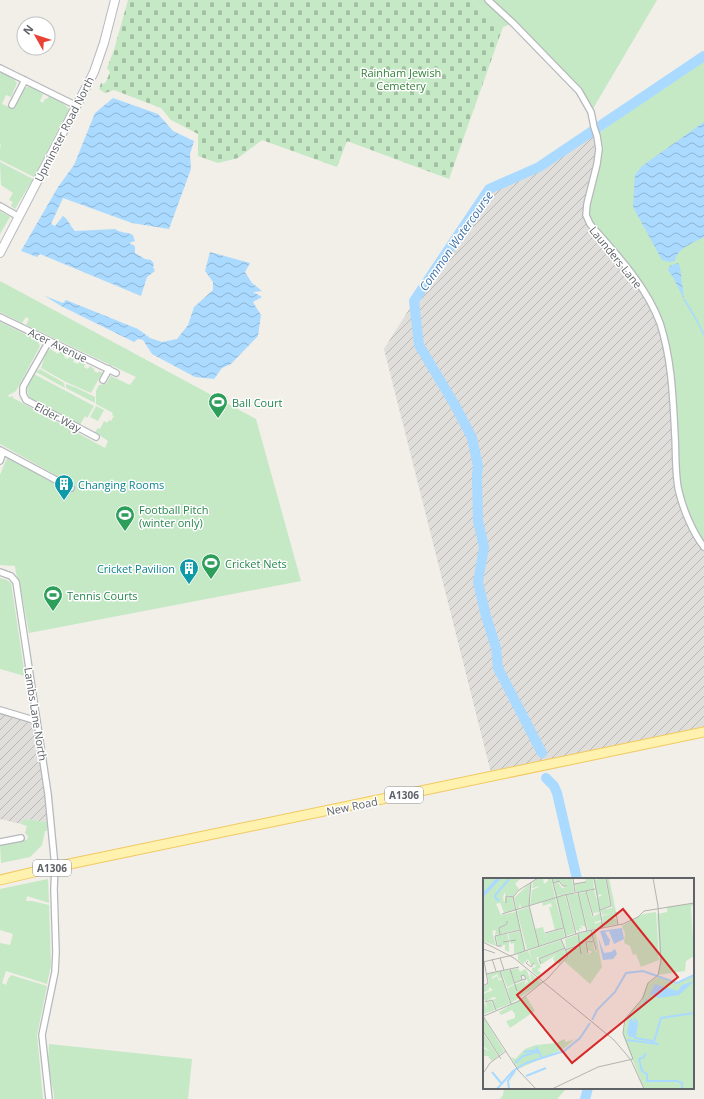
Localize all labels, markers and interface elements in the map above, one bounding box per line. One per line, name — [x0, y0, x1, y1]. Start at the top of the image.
north arrow — [16, 16, 56, 56]
text: N — [19, 21, 36, 38]
park label: Rainham Jewish Cemetery — [361, 65, 441, 93]
street label: Upminster Road North — [31, 74, 97, 184]
water label: Common Watercourse — [415, 188, 497, 294]
street label: Launders Lane — [586, 223, 646, 291]
street label: Acer Avenue — [26, 324, 90, 366]
sports icon: Ball Court — [207, 391, 229, 419]
place label: Ball Court — [232, 395, 282, 410]
street label: Elder Way — [32, 398, 84, 436]
building icon: Changing Rooms — [53, 473, 75, 501]
place label: Changing Rooms — [78, 477, 164, 492]
place label: Football Pitch (winter only) — [139, 502, 208, 530]
sports icon: Football Pitch (winter only) — [114, 504, 136, 532]
sports icon: Cricket Nets — [200, 552, 222, 580]
place label: Cricket Nets — [225, 556, 287, 571]
building icon: Cricket Pavilion — [178, 557, 200, 585]
place label: Cricket Pavilion — [97, 561, 175, 576]
sports icon: Tennis Courts — [42, 584, 64, 612]
place label: Tennis Courts — [67, 588, 138, 603]
street label: Lambs Lane North — [21, 666, 51, 762]
road number: A1306 — [385, 787, 423, 803]
street label: New Road — [325, 793, 379, 819]
road number: A1306 — [33, 860, 71, 876]
inset map — [483, 878, 694, 1089]

